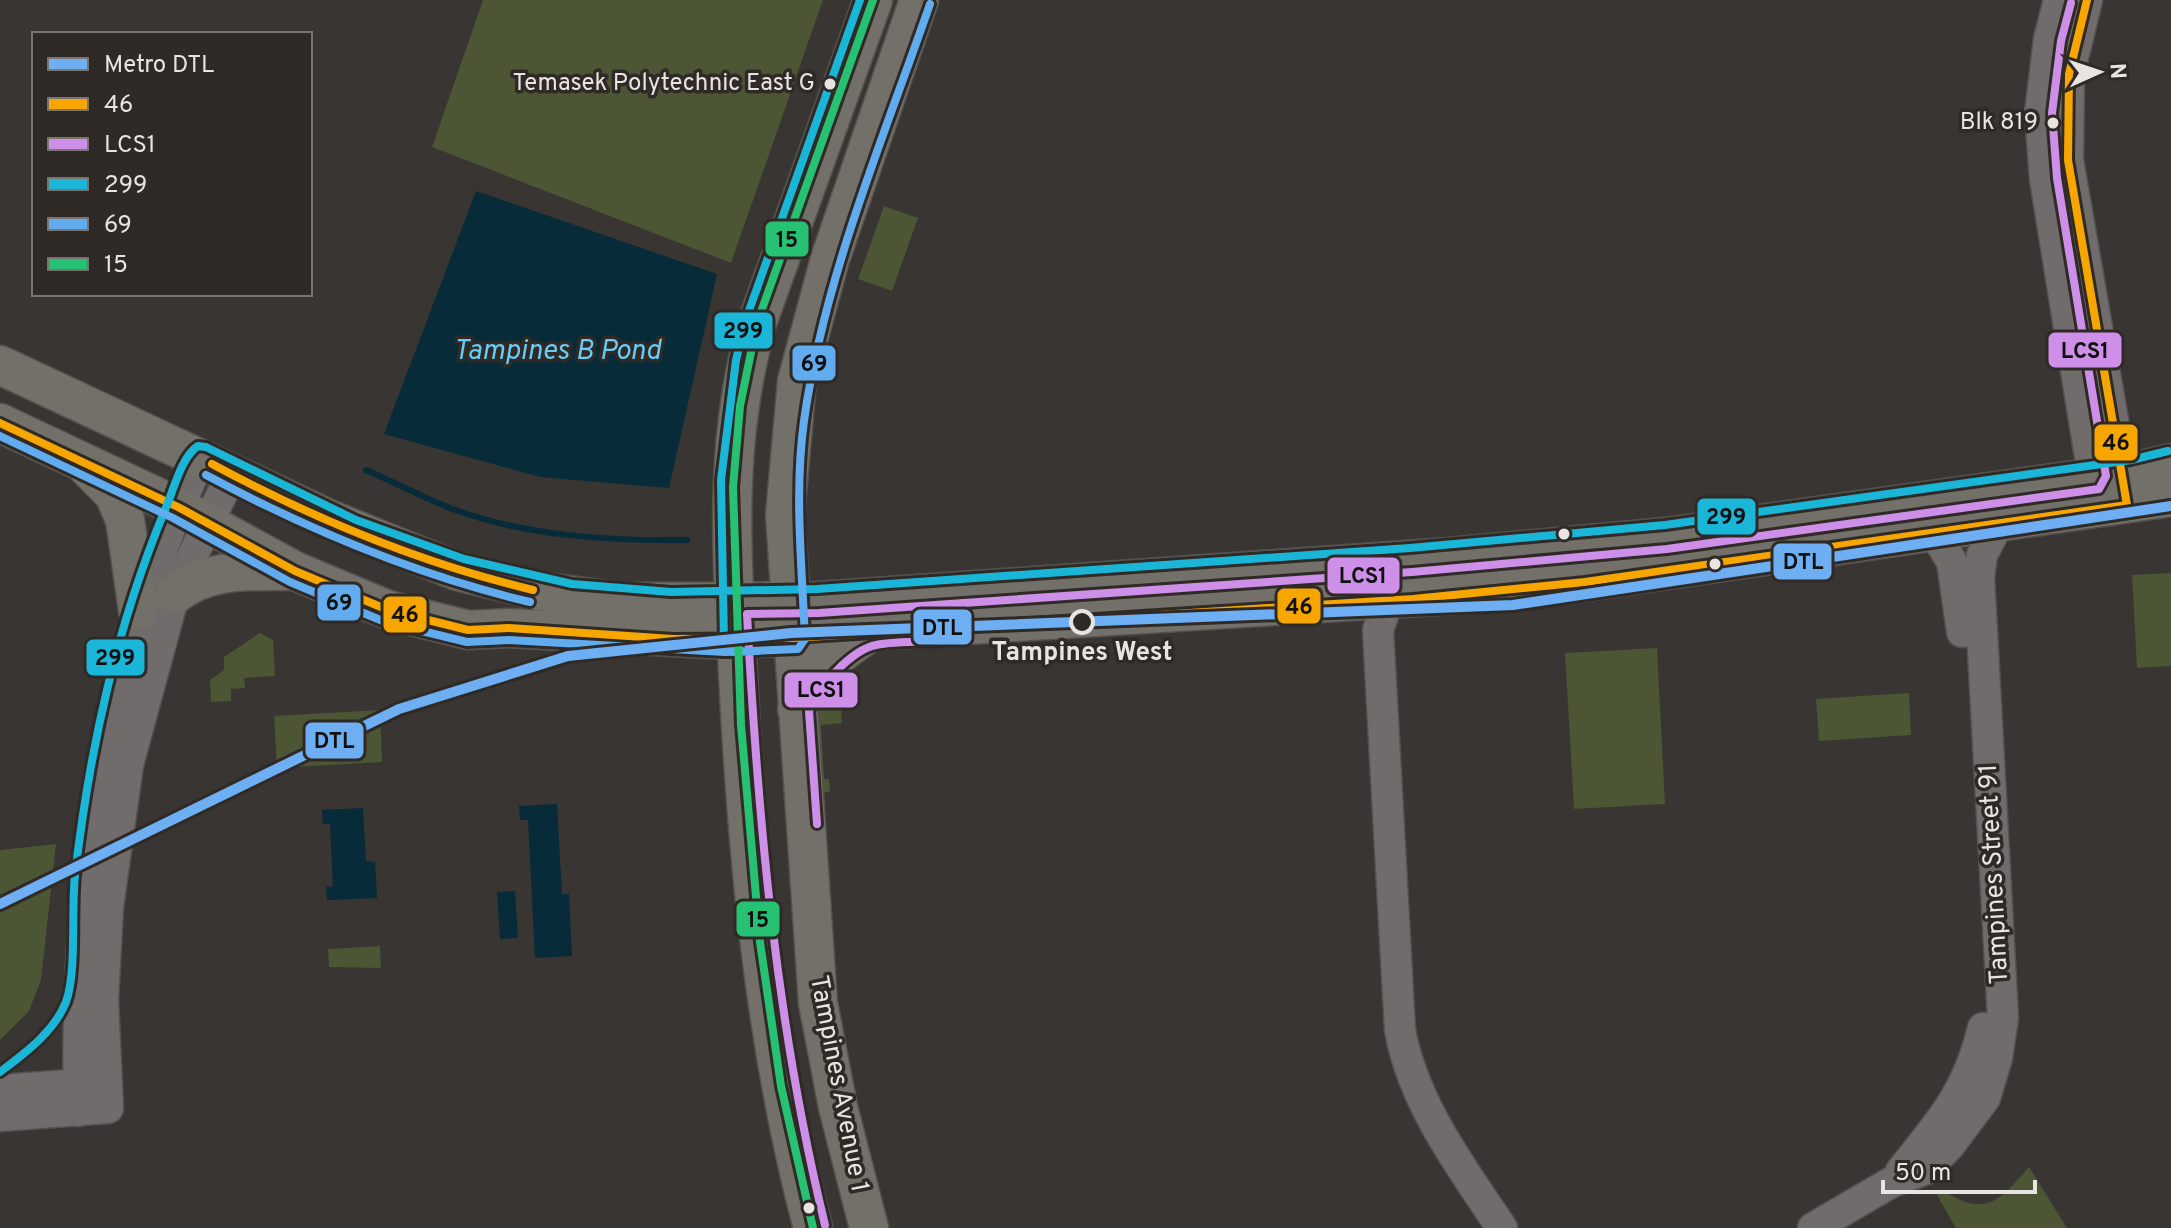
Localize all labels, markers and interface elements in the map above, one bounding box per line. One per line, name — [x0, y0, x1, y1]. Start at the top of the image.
legend — [32, 32, 312, 296]
north arrow — [2059, 32, 2139, 112]
text: Metro DTL — [104, 51, 215, 81]
text: N — [2103, 62, 2130, 80]
place label: Temasek Polytechnic East G — [512, 69, 815, 99]
marker: Temasek Polytechnic East G — [822, 76, 838, 92]
text: 46 — [104, 91, 133, 121]
place label: Blk 819 — [1960, 108, 2038, 138]
marker: Blk 819 — [2045, 115, 2061, 131]
text: LCS1 — [104, 131, 156, 161]
text: 299 — [104, 171, 147, 201]
text: 69 — [104, 211, 132, 241]
line badge: 15 — [764, 220, 810, 258]
text: 15 — [776, 228, 798, 255]
text: 15 — [104, 251, 128, 281]
line badge: 299 — [713, 311, 774, 350]
text: 299 — [723, 319, 763, 346]
line badge: LCS1 — [2047, 331, 2123, 369]
water label: Tampines B Pond — [453, 334, 662, 370]
text: LCS1 — [2061, 339, 2109, 366]
line badge: 69 — [791, 344, 837, 382]
text: 69 — [800, 352, 828, 379]
line badge: 46 — [2093, 423, 2139, 462]
text: 46 — [2102, 431, 2130, 458]
line badge: 299 — [1696, 497, 1757, 536]
text: 299 — [1706, 505, 1746, 532]
unlabelled marker — [1556, 526, 1572, 542]
line badge: DTL — [1772, 542, 1833, 581]
text: DTL — [1783, 550, 1824, 577]
line badge: LCS1 — [1326, 556, 1401, 595]
unlabelled marker — [1707, 556, 1723, 572]
text: LCS1 — [1339, 564, 1387, 591]
line badge: 69 — [316, 583, 362, 622]
line badge: 46 — [1276, 587, 1322, 625]
text: 69 — [325, 591, 353, 618]
line badge: 46 — [382, 595, 428, 634]
text: 46 — [1285, 595, 1313, 622]
text: 46 — [391, 603, 419, 630]
line badge: DTL — [912, 608, 973, 646]
marker: Tampines West — [1070, 610, 1094, 634]
text: DTL — [922, 616, 963, 643]
place label: Tampines West — [992, 637, 1172, 670]
line badge: 299 — [85, 638, 146, 677]
text: 299 — [95, 646, 135, 673]
line badge: LCS1 — [783, 671, 859, 709]
text: LCS1 — [797, 678, 845, 705]
line badge: DTL — [304, 721, 365, 760]
text: DTL — [314, 729, 355, 756]
street label: Tampines Street 91 — [1973, 763, 2017, 985]
line badge: 15 — [735, 900, 781, 938]
text: 15 — [747, 908, 769, 935]
street label: Tampines Avenue 1 — [801, 973, 875, 1195]
scale bar — [1883, 1144, 2035, 1194]
text: 50 m — [1895, 1159, 1951, 1189]
unlabelled marker — [801, 1200, 817, 1216]

